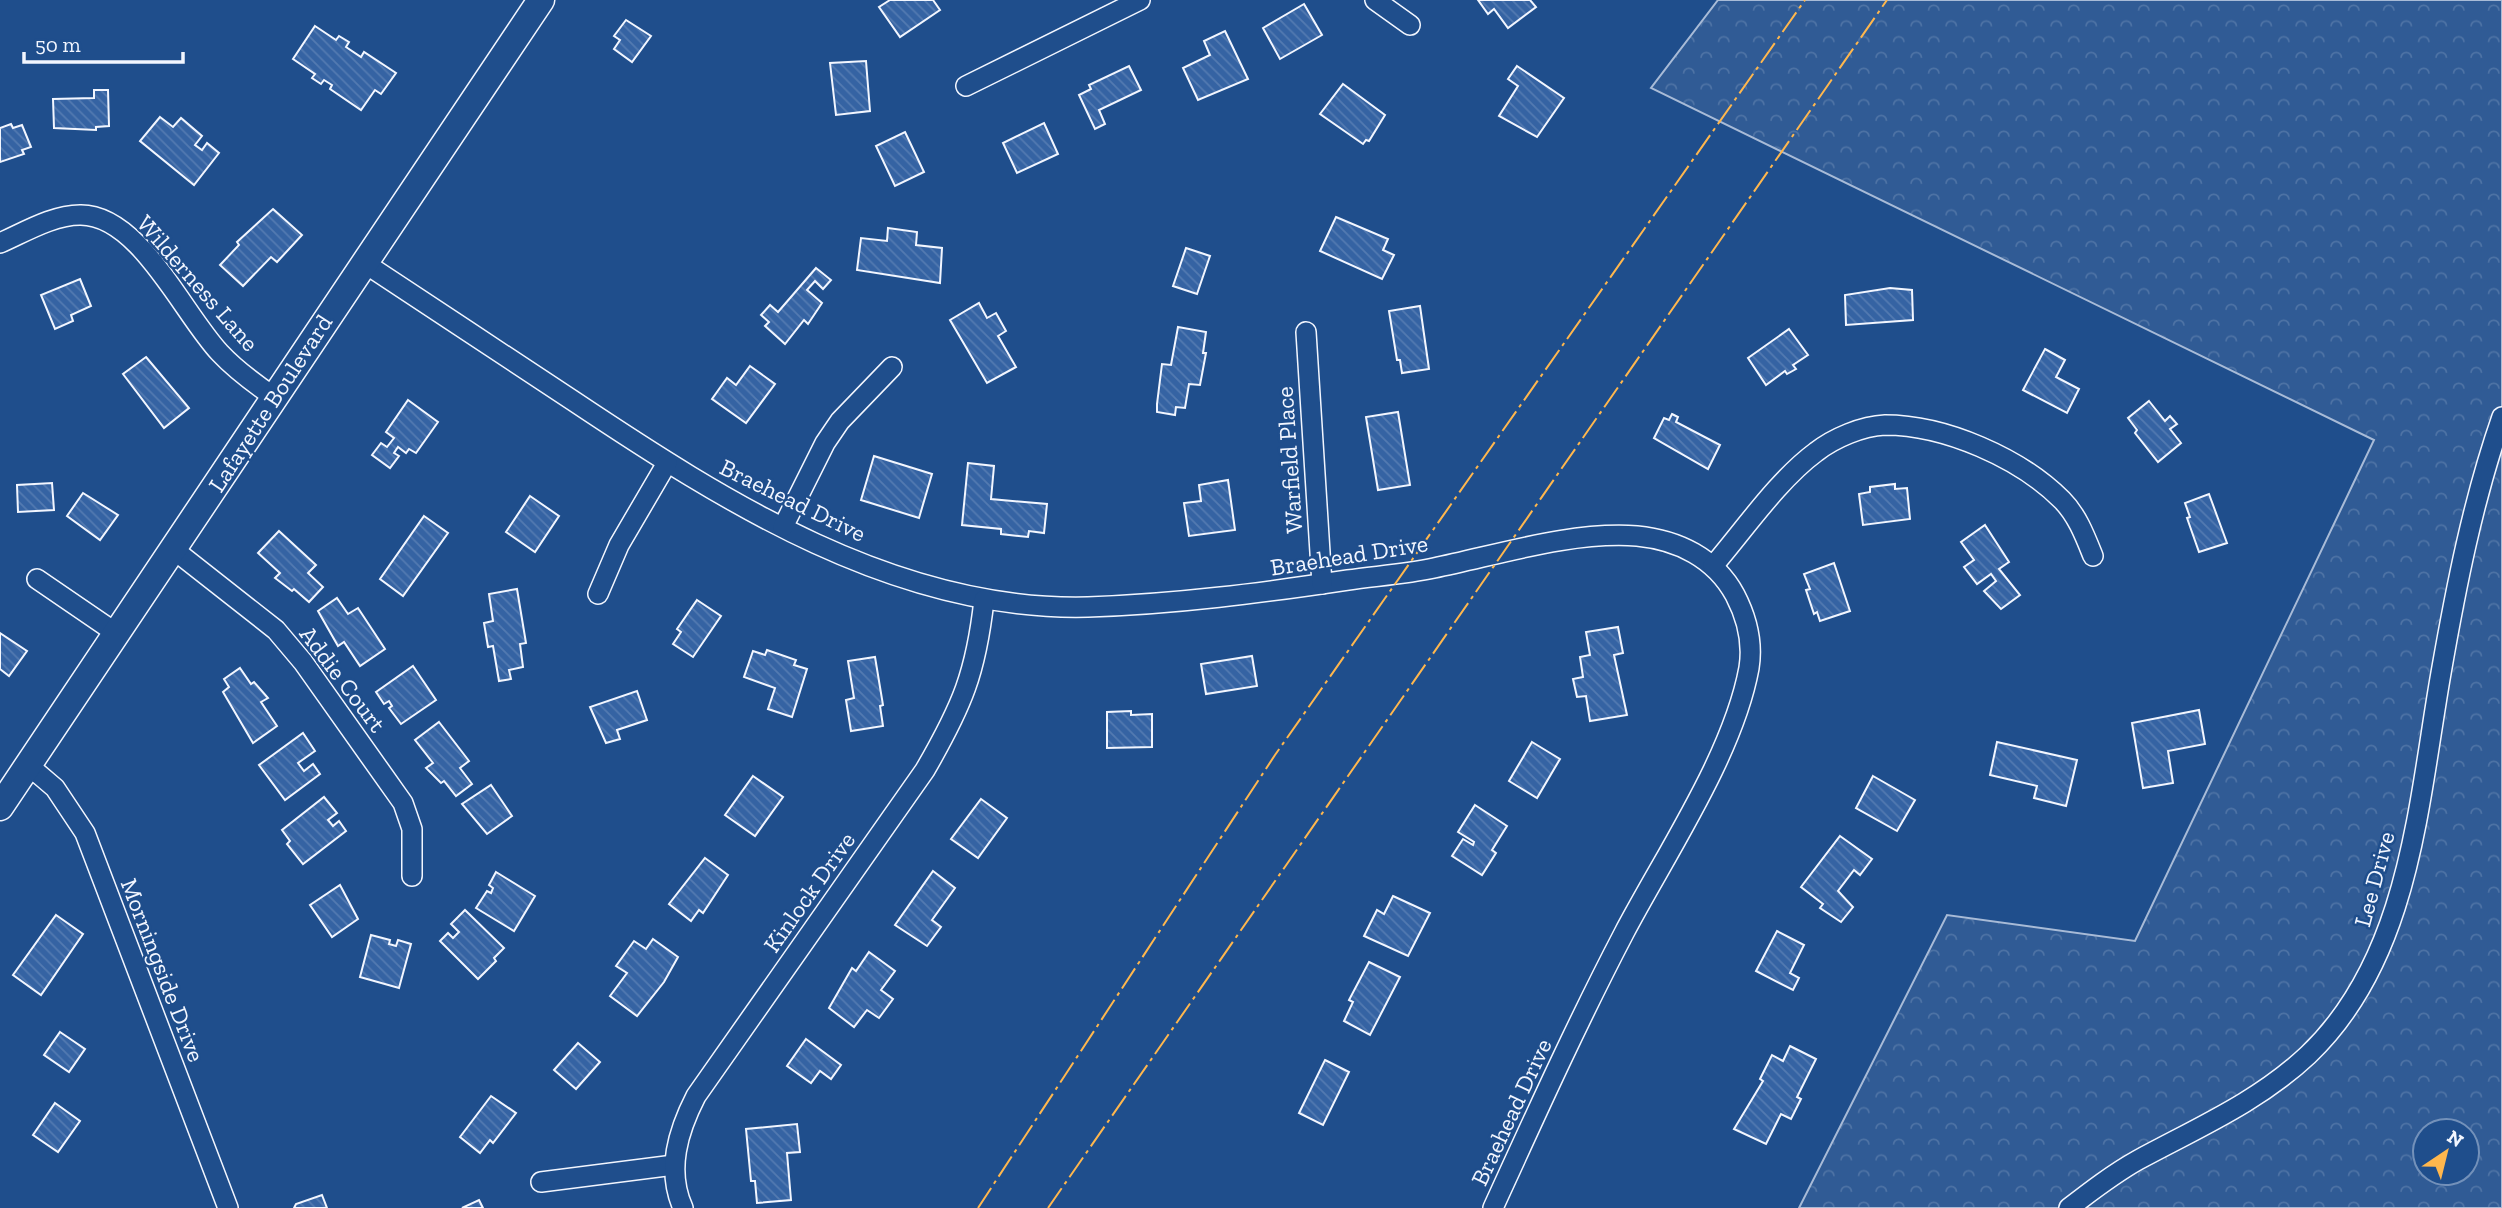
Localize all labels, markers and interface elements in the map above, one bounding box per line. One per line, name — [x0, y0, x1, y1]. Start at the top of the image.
scale bar — [24, 21, 184, 65]
text: 50 m — [35, 32, 81, 57]
street label: Wilderness Lane — [131, 209, 265, 357]
street label: Lafayette Boulevard — [202, 309, 338, 497]
street label: Warfield Place — [1269, 386, 1309, 534]
street label: Braehead Drive — [715, 452, 871, 548]
street label: Braehead Drive — [1268, 528, 1430, 582]
street label: Addie Court — [294, 620, 392, 738]
street label: Kinlock Drive — [757, 826, 861, 958]
street label: Lee Drive — [2347, 828, 2401, 930]
street label: Morningside Drive — [115, 874, 211, 1066]
street label: Braehead Drive — [1464, 1034, 1558, 1190]
north arrow — [2411, 1117, 2481, 1187]
text: N — [2443, 1125, 2468, 1152]

